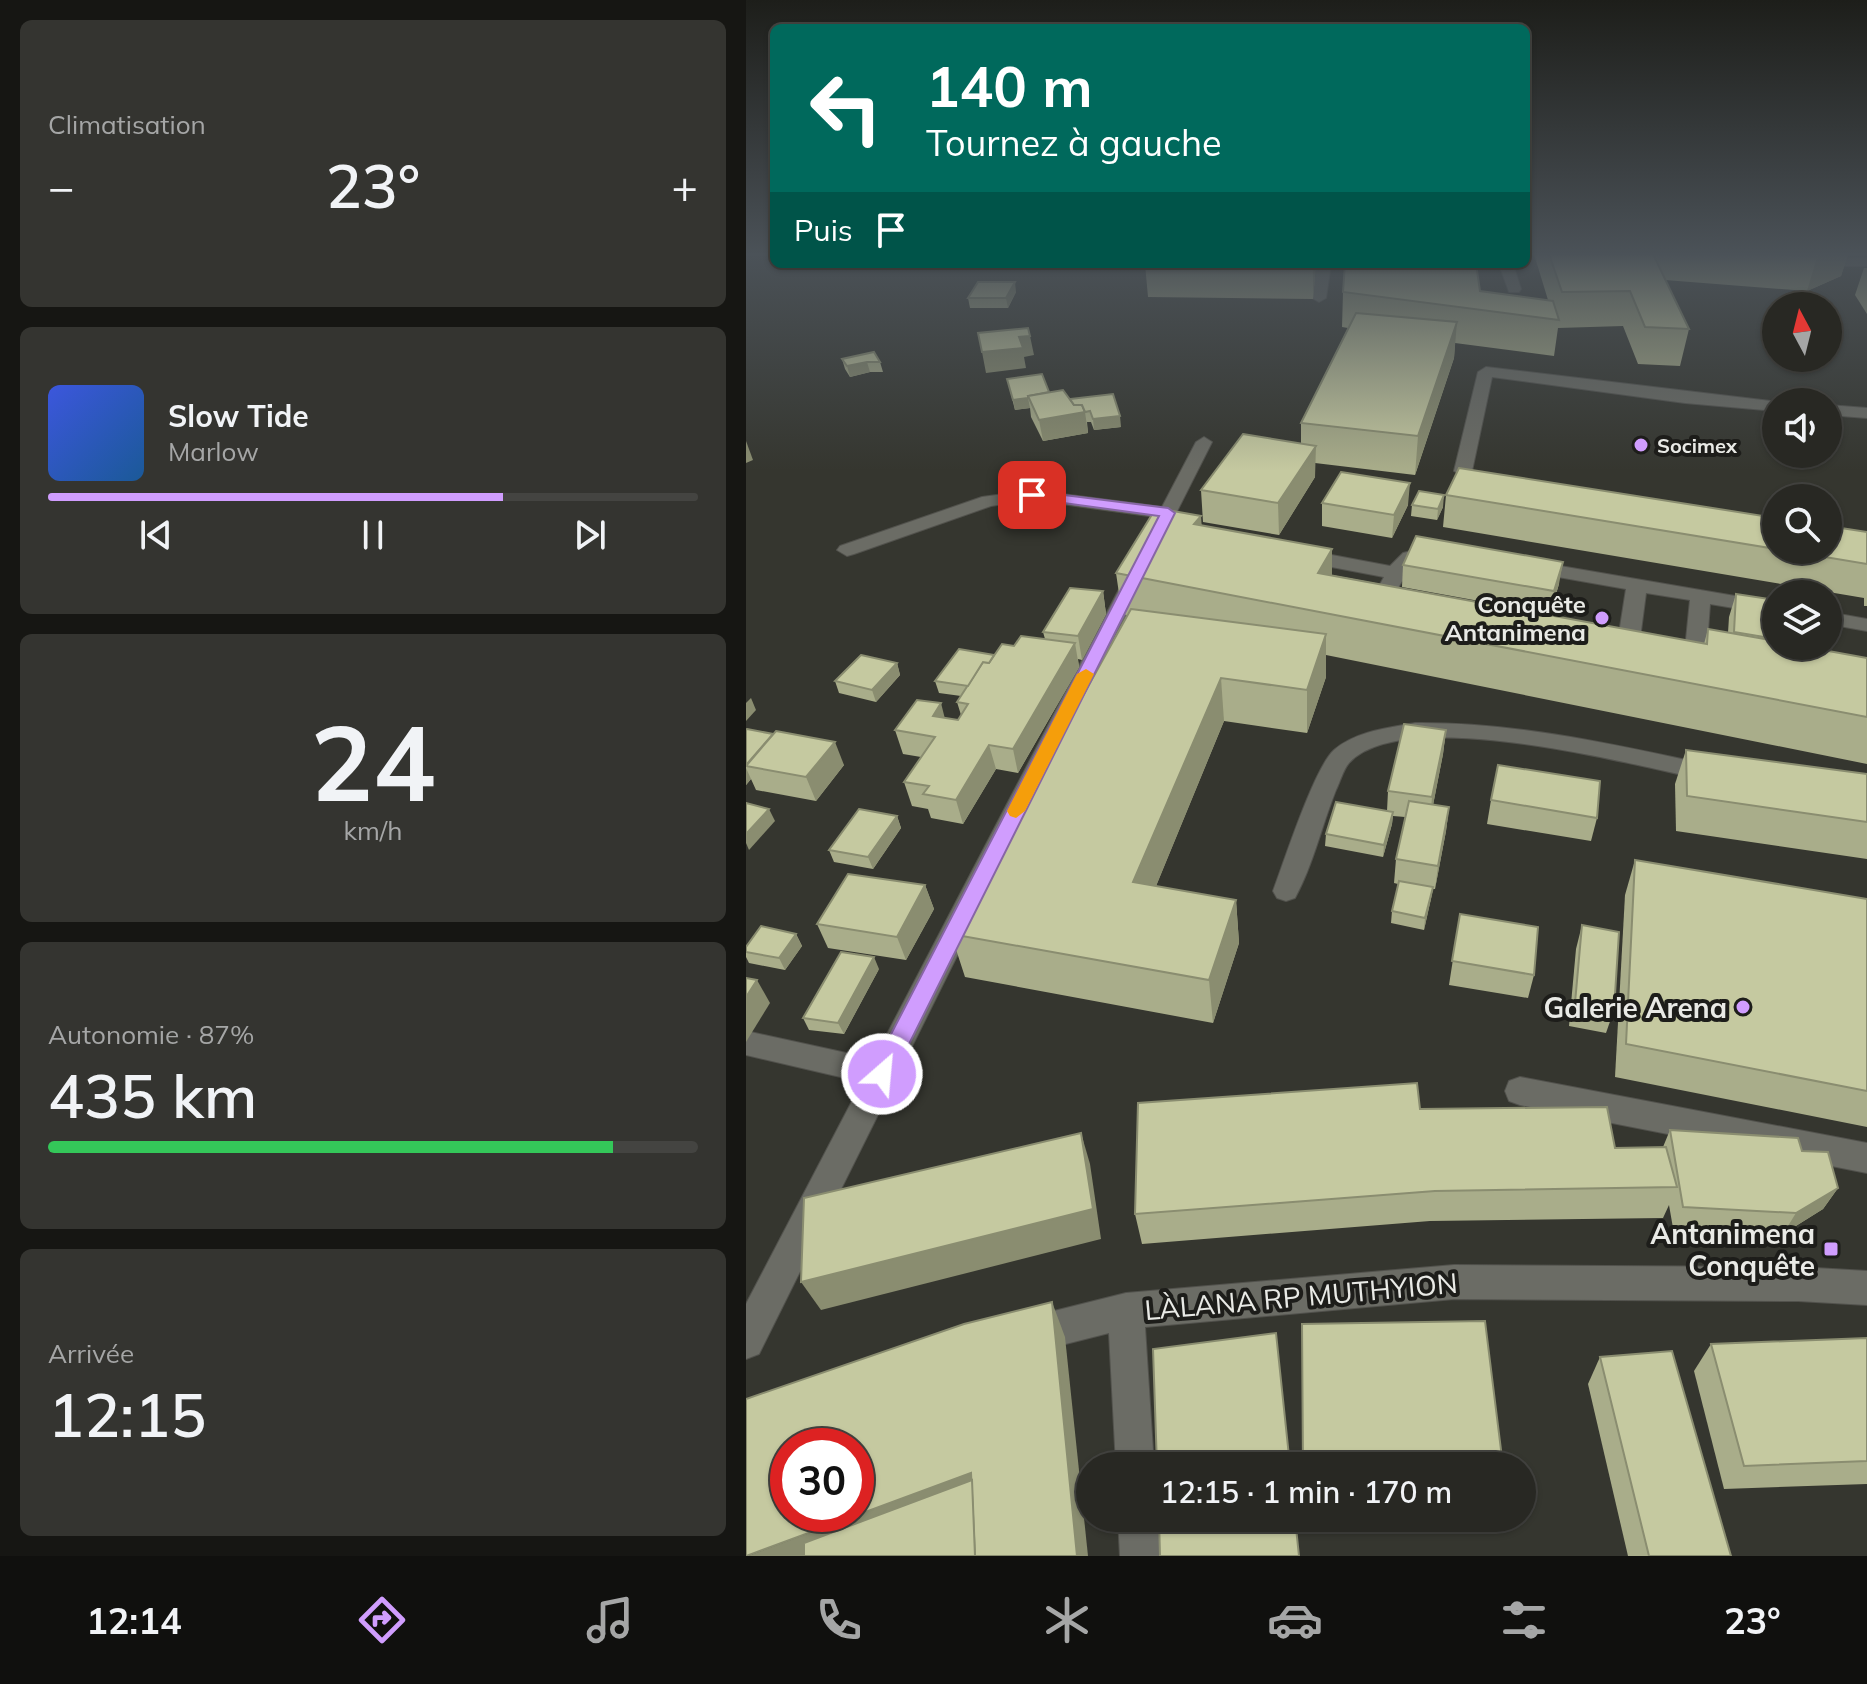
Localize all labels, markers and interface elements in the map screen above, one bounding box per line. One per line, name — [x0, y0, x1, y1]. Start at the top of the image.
text: 140 m — [926, 51, 1093, 121]
icon: left — [794, 56, 898, 160]
text: Climatisation — [48, 108, 206, 141]
text: Tournez à gauche — [926, 120, 1222, 165]
text: 23° — [326, 148, 420, 223]
text: − — [48, 159, 74, 214]
text: + — [672, 159, 698, 214]
icon: arrive — [869, 208, 913, 252]
text: Puis — [794, 211, 853, 249]
north arrow — [1762, 292, 1842, 372]
map controls — [1762, 292, 1842, 660]
button: sound — [1762, 388, 1842, 468]
text: Slow Tide — [168, 397, 309, 435]
place label: Socimex — [1657, 433, 1738, 458]
text: Marlow — [168, 435, 259, 468]
marker: Socimex — [1632, 436, 1650, 454]
pin — [998, 461, 1066, 529]
icon: arrive — [1010, 473, 1054, 517]
button: search — [1762, 484, 1842, 564]
icon: previous — [134, 513, 178, 557]
icon: pause — [351, 513, 395, 557]
icon: next — [568, 513, 612, 557]
button: layers — [1762, 580, 1842, 660]
place label: Conquête Antanimena — [1445, 589, 1586, 647]
marker: Conquête Antanimena — [1593, 609, 1611, 627]
text: 24 — [311, 696, 435, 827]
text: km/h — [344, 814, 402, 847]
place label: Galerie Arena — [1544, 990, 1727, 1025]
marker: Galerie Arena — [1734, 998, 1752, 1016]
text: Autonomie · 87% — [48, 1018, 254, 1051]
position arrow — [840, 1032, 924, 1116]
text: 435 km — [48, 1058, 257, 1133]
place label: Antanimena Conquête — [1650, 1216, 1815, 1283]
marker: Antanimena Conquête — [1822, 1240, 1840, 1258]
street label: LÀLANA RP MUTHYION — [1143, 1265, 1459, 1327]
text: Arrivée — [48, 1337, 134, 1370]
text: 12:15 — [48, 1377, 206, 1452]
speed limit sign: 30 — [770, 1428, 874, 1532]
text: 12:15 · 1 min · 170 m — [1160, 1473, 1452, 1511]
icon: directions — [354, 1592, 410, 1648]
icon: music — [582, 1592, 638, 1648]
icon: phone — [811, 1592, 867, 1648]
icon: climate — [1039, 1592, 1095, 1648]
icon: car — [1267, 1592, 1323, 1648]
icon: filters — [1496, 1592, 1552, 1648]
text: 12:14 — [86, 1598, 182, 1643]
text: 23° — [1724, 1598, 1781, 1643]

